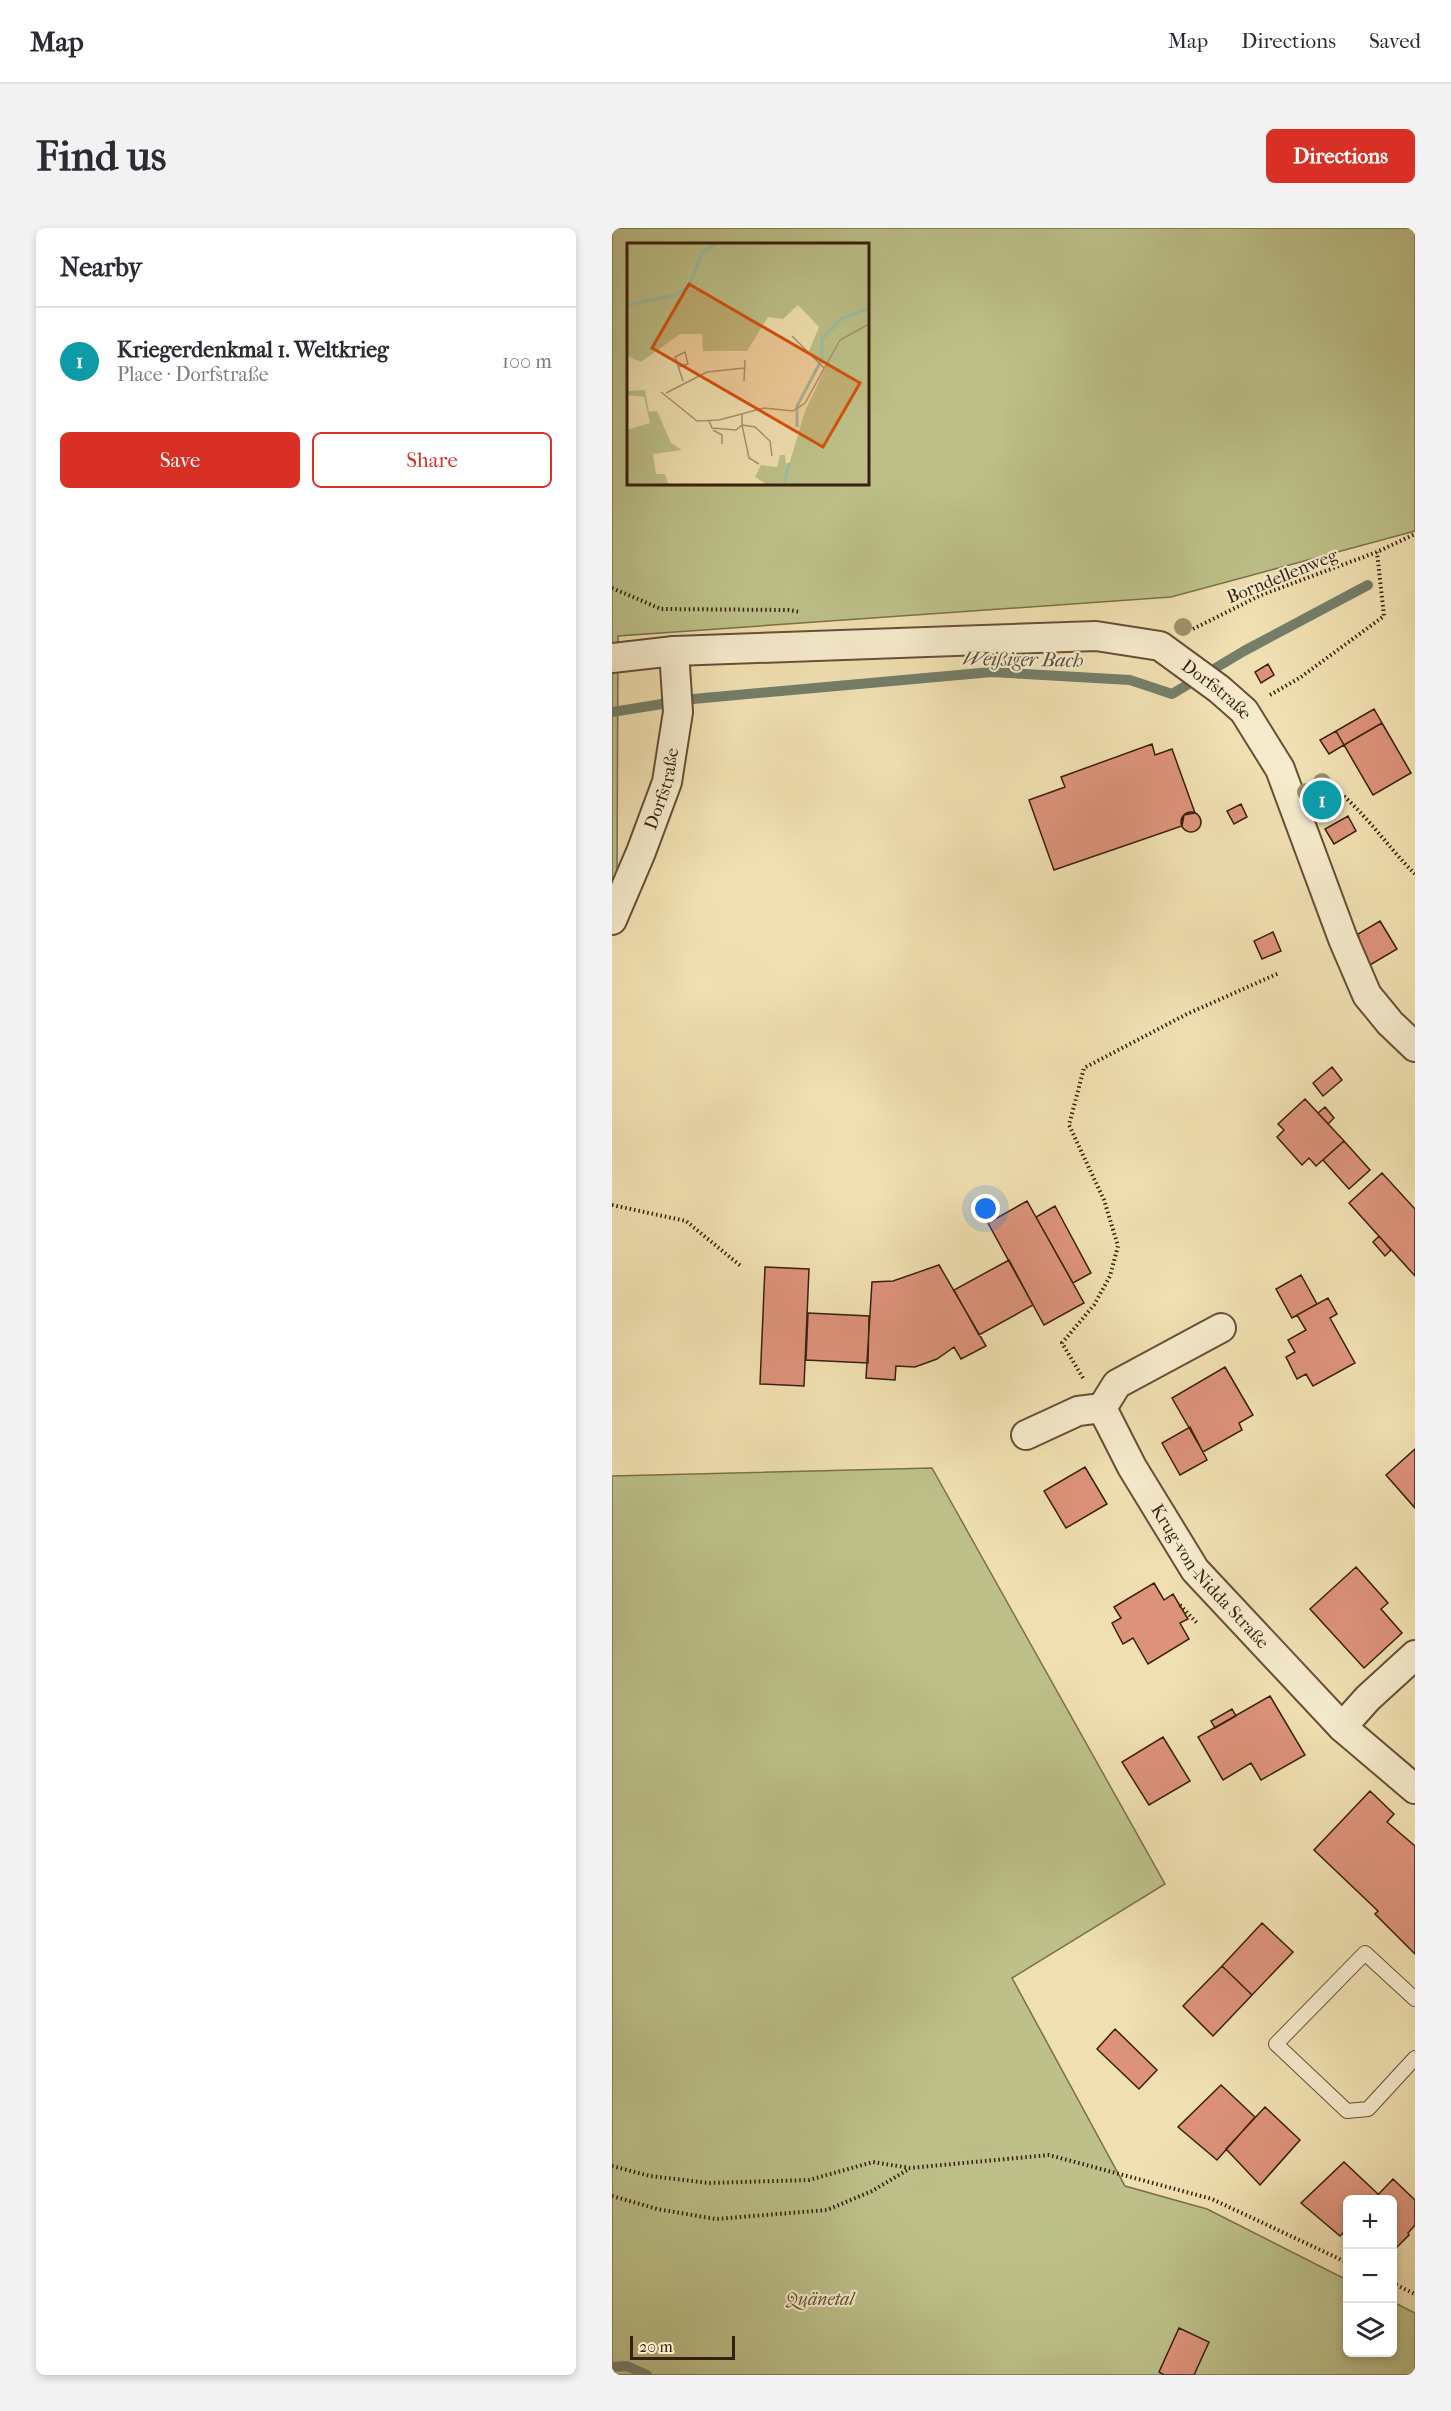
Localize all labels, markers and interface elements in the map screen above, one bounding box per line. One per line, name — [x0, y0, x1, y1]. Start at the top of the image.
text: Map — [30, 25, 84, 58]
text: Map — [1168, 29, 1208, 53]
text: Directions — [1241, 29, 1336, 53]
text: Saved — [1369, 29, 1421, 53]
button: Directions — [1266, 129, 1415, 183]
text: Find us — [36, 132, 166, 181]
inset map — [627, 243, 868, 484]
text: Nearby — [60, 252, 142, 283]
text: Kriegerdenkmal 1. Weltkrieg — [117, 337, 389, 363]
text: 1 — [76, 350, 83, 373]
text: 100 m — [502, 350, 552, 373]
text: Place · Dorfstraße — [117, 363, 269, 386]
button: Save — [60, 432, 300, 488]
button: Share — [312, 432, 552, 488]
street label: Borndellenweg — [1224, 545, 1341, 608]
water label: Weißiger Bach — [962, 647, 1084, 672]
street label: Dorfstraße — [1177, 655, 1256, 723]
street label: Dorfstraße — [640, 746, 683, 832]
pin: 1 — [1302, 778, 1342, 822]
your location — [971, 1194, 1000, 1223]
street label: Krug-von-Nidda Straße — [1146, 1500, 1273, 1653]
map controls — [1343, 2195, 1397, 2357]
button: + — [1343, 2195, 1397, 2249]
button: − — [1343, 2249, 1397, 2303]
park label: Quänetal — [785, 2289, 857, 2310]
button: layers — [1343, 2303, 1397, 2357]
scale bar — [630, 2333, 735, 2360]
text: 20 m — [639, 2337, 673, 2356]

